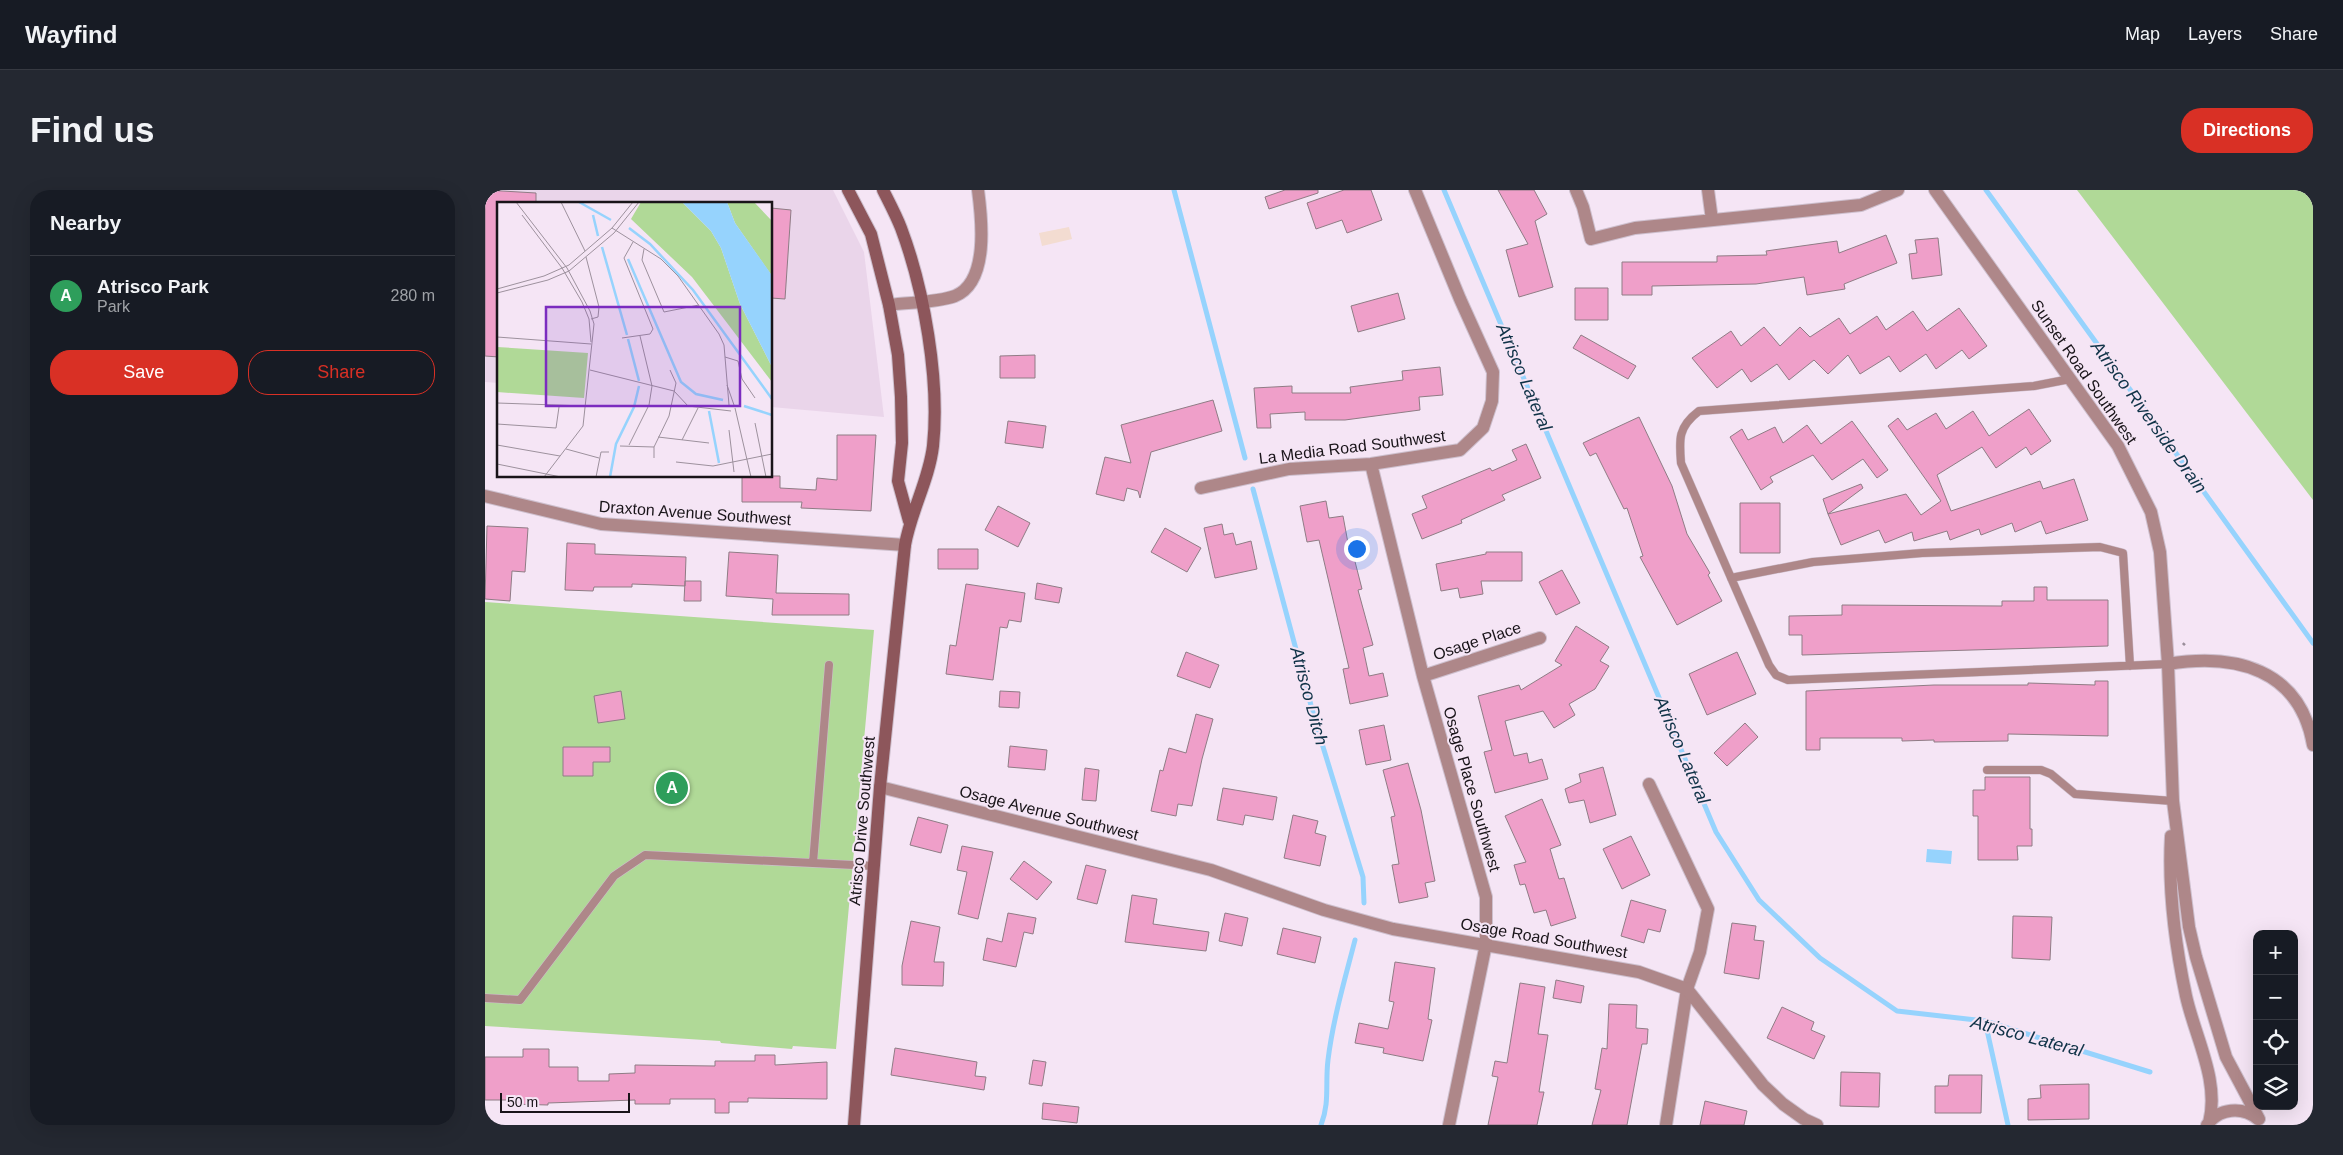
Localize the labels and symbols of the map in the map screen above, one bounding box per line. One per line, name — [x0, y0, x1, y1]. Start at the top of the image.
inset map — [497, 202, 773, 478]
street label: Sunset Road Southwest — [2028, 297, 2141, 448]
water label: Atrisco Lateral — [1492, 319, 1556, 435]
water label: Atrisco Riverside Drain — [2087, 336, 2211, 497]
street label: La Media Road Southwest — [1258, 427, 1447, 467]
street label: Draxton Avenue Southwest — [598, 498, 792, 528]
your location — [1344, 536, 1370, 562]
street label: Osage Place — [1431, 619, 1523, 663]
water label: Atrisco Ditch — [1286, 644, 1332, 747]
water label: Atrisco Lateral — [1650, 692, 1714, 808]
street label: Osage Place Southwest — [1440, 705, 1504, 874]
street label: Atrisco Drive Southwest — [846, 735, 878, 906]
pin: A — [656, 769, 688, 807]
street label: Osage Avenue Southwest — [958, 783, 1141, 844]
street label: Osage Road Southwest — [1459, 915, 1629, 961]
water label: Atrisco Lateral — [1968, 1011, 2086, 1061]
scale bar — [500, 1090, 630, 1113]

